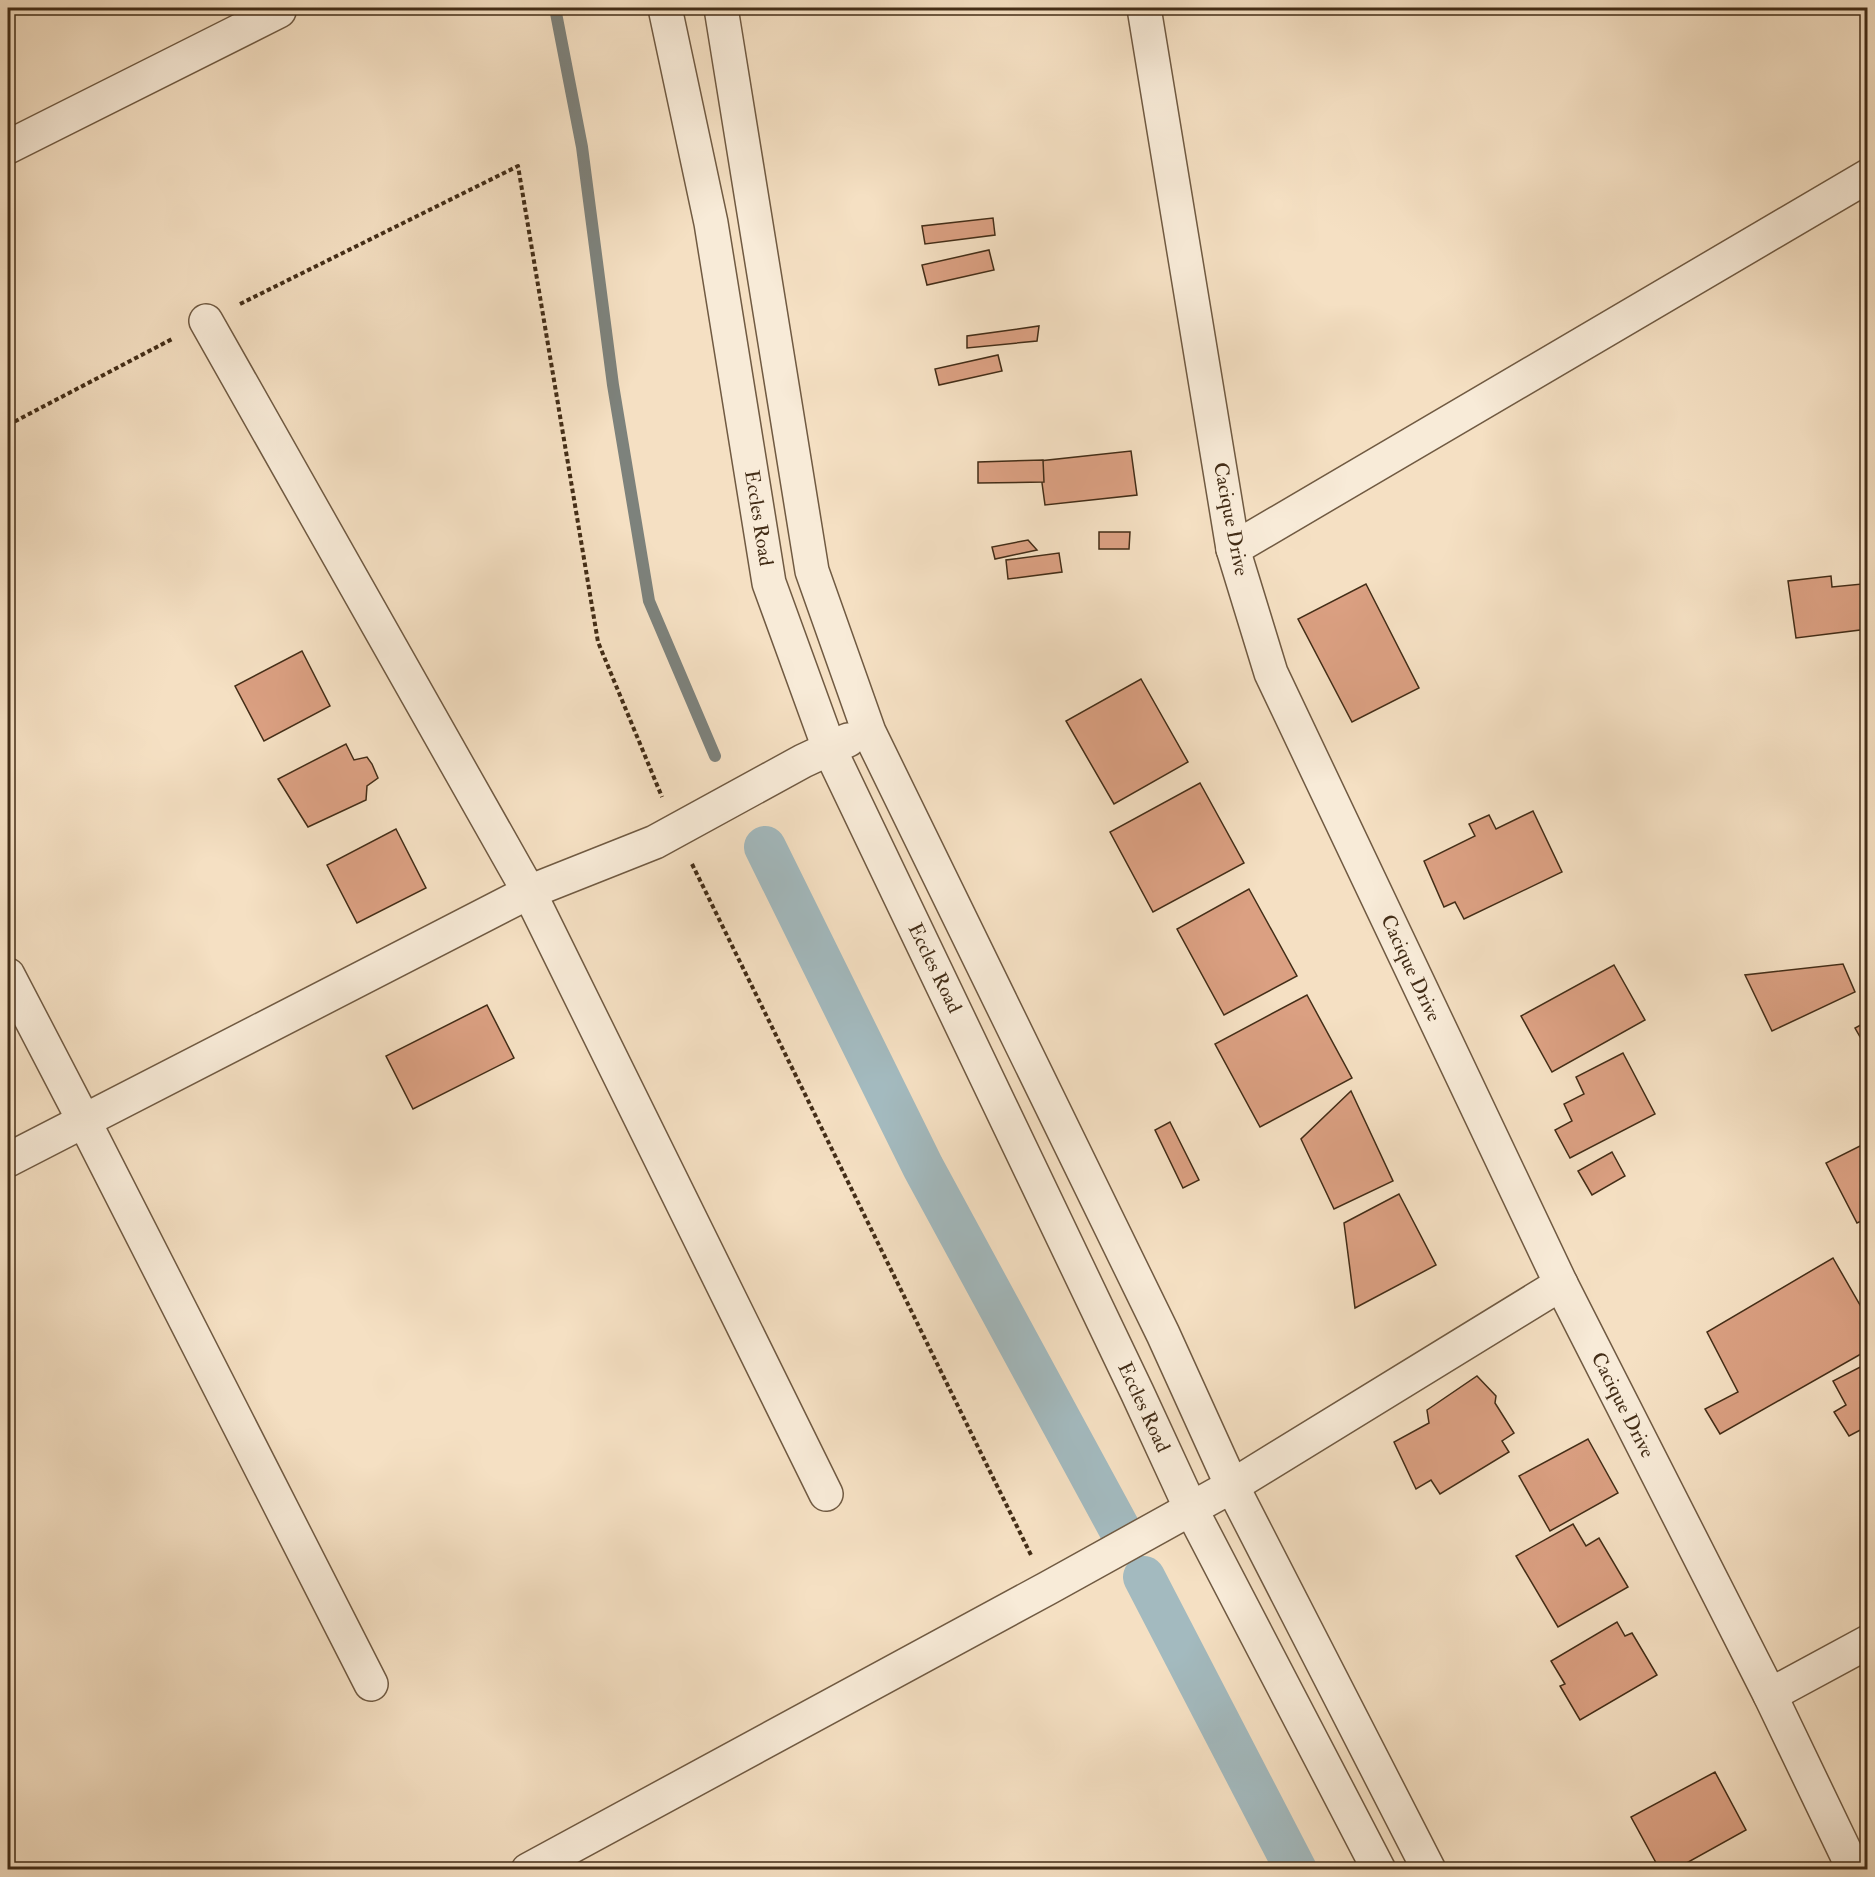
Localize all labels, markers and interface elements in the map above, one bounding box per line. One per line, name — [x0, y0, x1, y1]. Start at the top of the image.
street label: Cacique Drive — [1208, 460, 1254, 578]
street label: Eccles Road — [739, 468, 779, 568]
street label: Cacique Drive — [1375, 911, 1447, 1025]
street label: Eccles Road — [903, 919, 968, 1017]
street label: Cacique Drive — [1586, 1348, 1660, 1462]
street label: Eccles Road — [1112, 1358, 1176, 1456]

